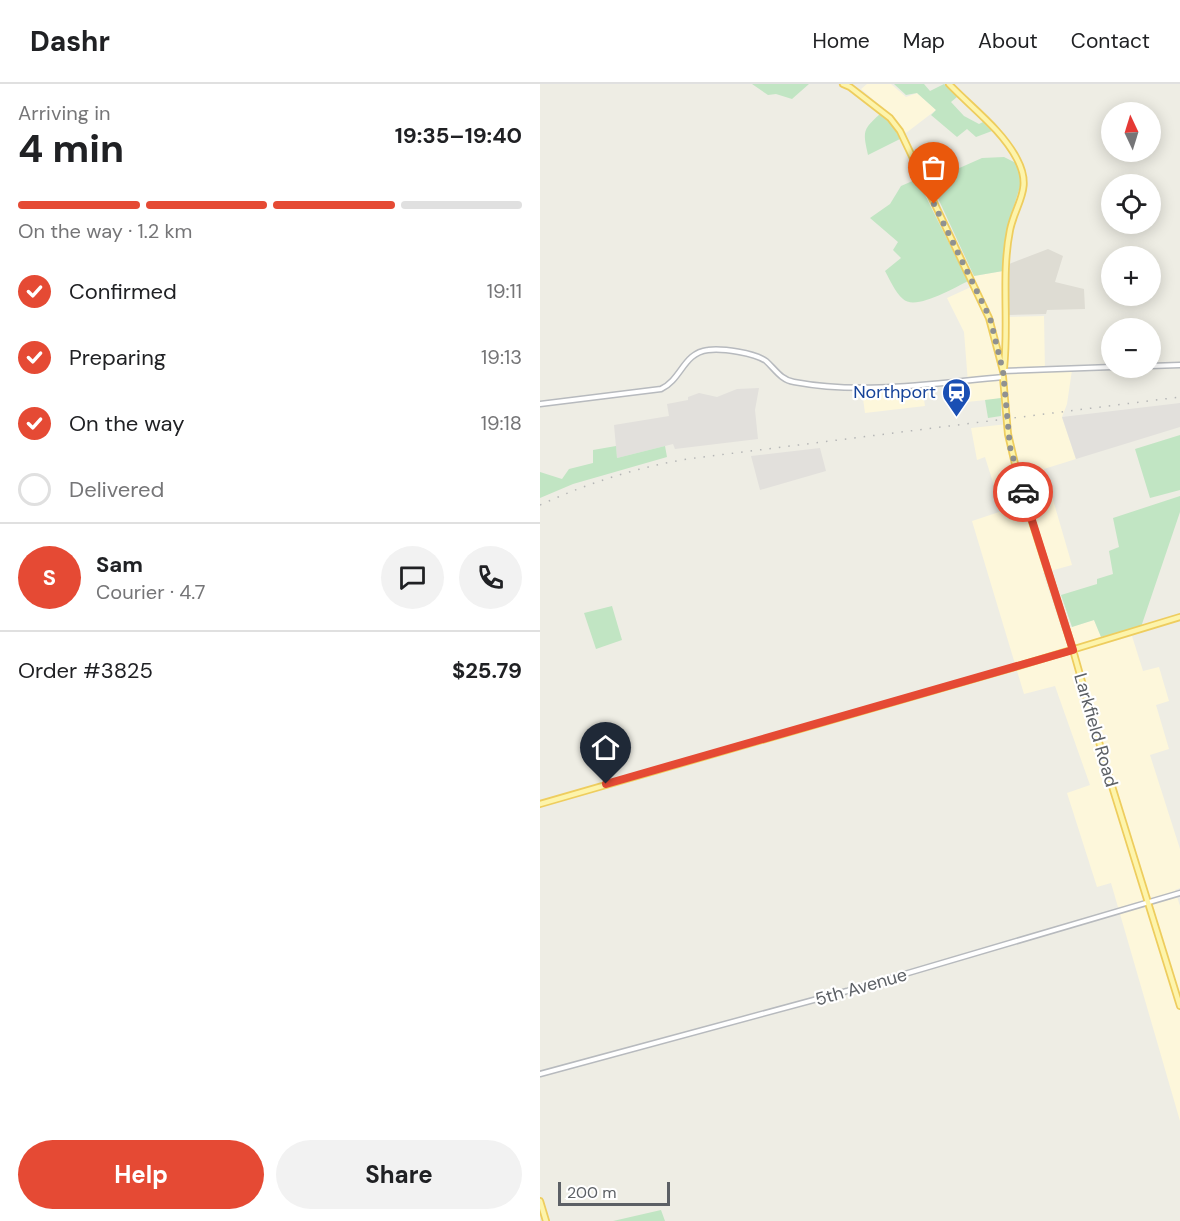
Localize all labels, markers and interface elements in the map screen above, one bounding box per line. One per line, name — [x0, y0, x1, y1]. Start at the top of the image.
text: Dashr — [30, 23, 110, 60]
text: Home — [812, 27, 870, 55]
text: Map — [903, 27, 945, 55]
text: About — [978, 27, 1038, 55]
text: Contact — [1071, 27, 1150, 55]
text: Arriving in — [18, 100, 110, 126]
north arrow — [1101, 102, 1161, 162]
map controls — [1101, 102, 1161, 378]
text: 19:35–19:40 — [395, 121, 522, 150]
text: 4 min — [18, 123, 124, 174]
pin — [908, 142, 959, 204]
icon: bag — [917, 151, 950, 184]
button: locate — [1101, 174, 1161, 234]
text: On the way · 1.2 km — [18, 218, 192, 244]
button: + — [1101, 246, 1161, 306]
icon: check — [18, 275, 51, 308]
text: Confirmed — [69, 277, 177, 306]
text: 19:11 — [487, 278, 522, 304]
button: − — [1101, 318, 1161, 378]
icon: check — [18, 341, 51, 374]
text: Preparing — [69, 343, 166, 372]
text: 19:13 — [481, 344, 522, 370]
station icon: Northport — [941, 376, 973, 418]
place label: Northport — [853, 380, 936, 404]
icon: check — [18, 407, 51, 440]
text: On the way — [69, 409, 184, 438]
text: 19:18 — [481, 410, 522, 436]
courier — [993, 462, 1053, 522]
text: Delivered — [69, 475, 164, 504]
icon: car — [1007, 476, 1040, 509]
button: chat — [381, 546, 444, 609]
button: phone — [459, 546, 522, 609]
text: Sam — [96, 550, 143, 579]
text: S — [43, 563, 56, 592]
text: Courier · 4.7 — [96, 579, 205, 605]
text: Order #3825 — [18, 656, 153, 685]
text: $25.79 — [452, 656, 522, 685]
street label: Larkfield Road — [1068, 670, 1124, 790]
pin — [580, 722, 631, 784]
icon: home — [589, 731, 622, 764]
street label: 5th Avenue — [812, 962, 910, 1012]
button: Help — [18, 1140, 264, 1209]
button: Share — [276, 1140, 522, 1209]
scale bar — [558, 1179, 670, 1206]
text: 200 m — [567, 1182, 616, 1203]

